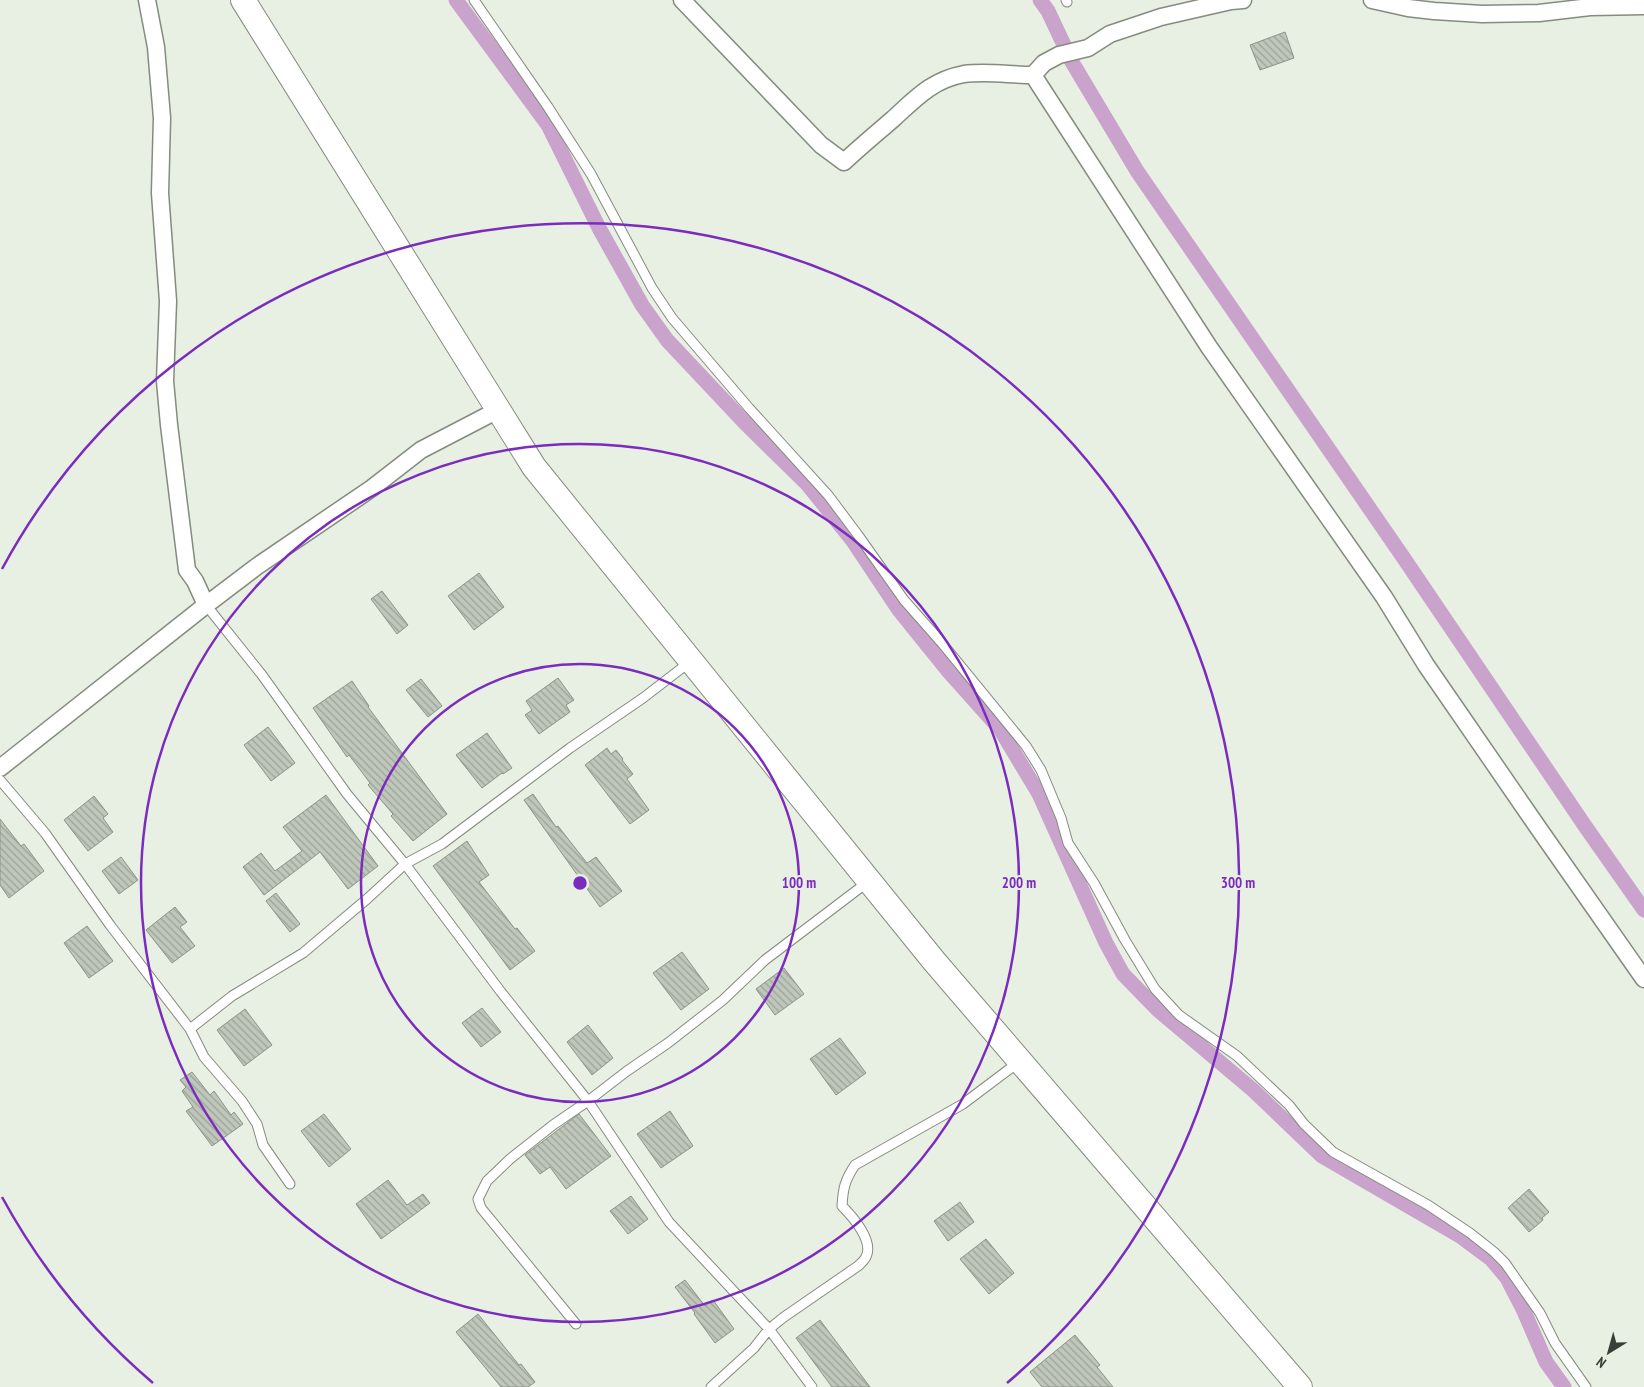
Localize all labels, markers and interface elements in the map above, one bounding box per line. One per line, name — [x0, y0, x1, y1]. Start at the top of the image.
text: 100 m — [782, 873, 816, 892]
text: 200 m — [1002, 873, 1036, 892]
text: 300 m — [1221, 873, 1255, 892]
centre of rings — [571, 874, 589, 892]
north arrow — [1584, 1327, 1634, 1377]
text: N — [1593, 1353, 1610, 1372]

